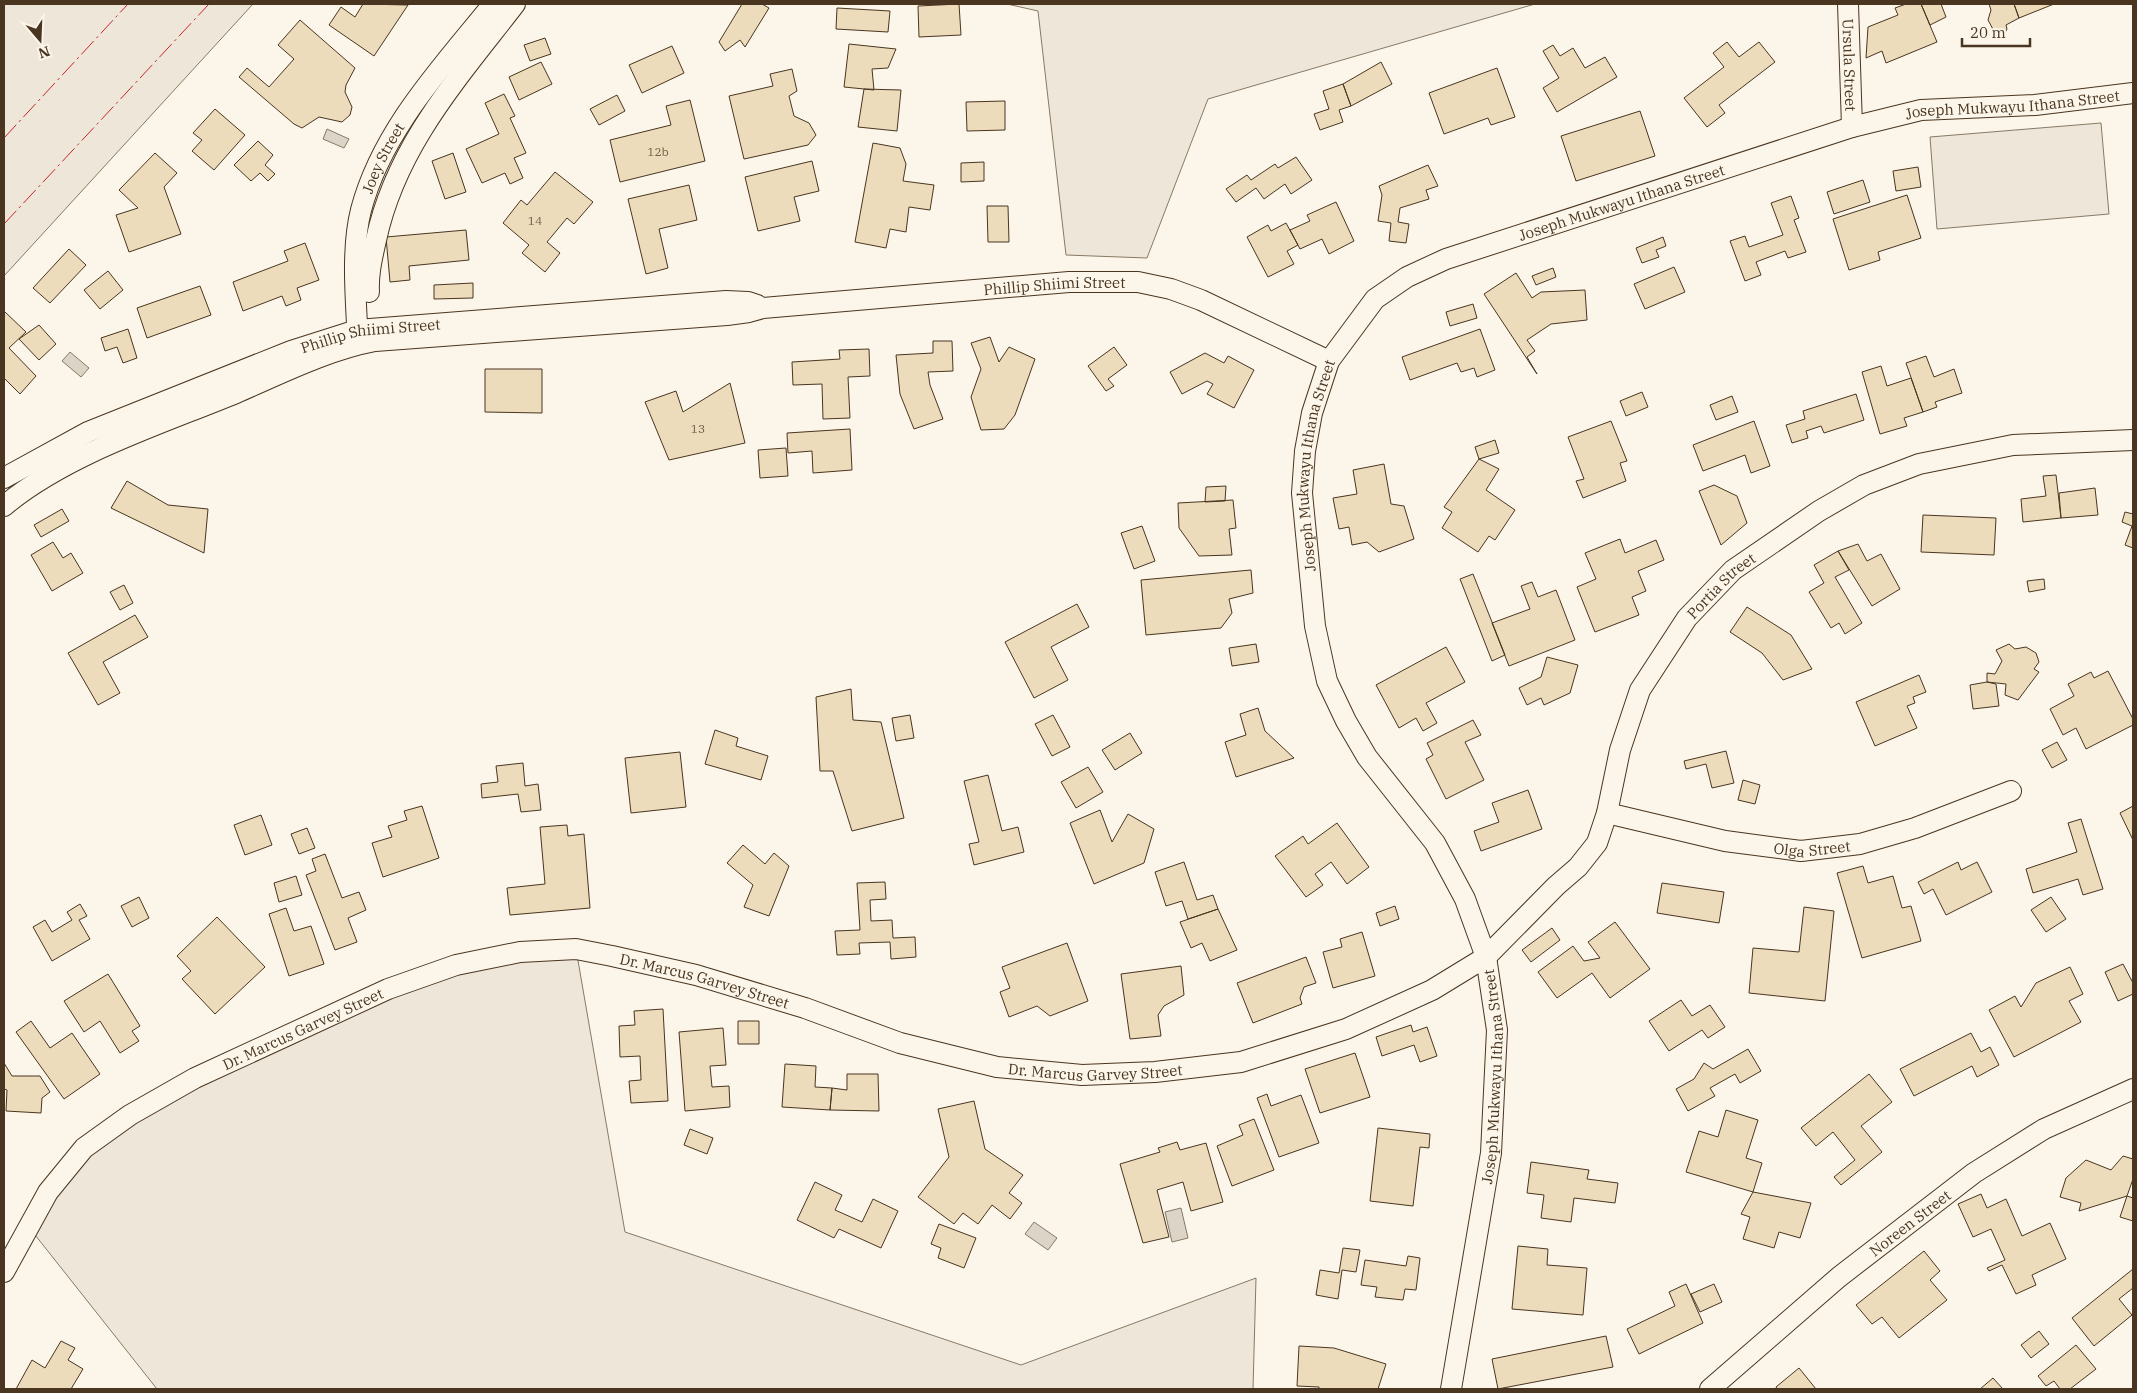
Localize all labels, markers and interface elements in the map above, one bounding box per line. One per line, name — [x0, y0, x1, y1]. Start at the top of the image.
north arrow — [15, 15, 65, 65]
scale bar — [1962, 15, 2030, 47]
street label: Ursula Street — [1839, 18, 1861, 112]
text: 20 m — [1970, 23, 2006, 42]
text: N — [36, 42, 52, 63]
street label: Joseph Mukwayu Ithana Street — [1903, 85, 2121, 123]
street label: Joey Street — [357, 119, 408, 196]
house number: 12b — [647, 144, 669, 159]
street label: Joseph Mukwayu Ithana Street — [1516, 160, 1727, 244]
house number: 14 — [528, 213, 542, 228]
street label: Phillip Shiimi Street — [983, 272, 1125, 299]
street label: Phillip Shiimi Street — [298, 314, 441, 357]
street label: Joseph Mukwayu Ithana Street — [1292, 357, 1338, 572]
house number: 13 — [691, 421, 705, 436]
street label: Portia Street — [1682, 548, 1759, 622]
street label: Olga Street — [1772, 836, 1851, 861]
street label: Dr. Marcus Garvey Street — [618, 949, 792, 1012]
street label: Joseph Mukwayu Ithana Street — [1476, 968, 1507, 1185]
street label: Dr. Marcus Garvey Street — [219, 983, 386, 1074]
street label: Dr. Marcus Garvey Street — [1007, 1059, 1183, 1085]
street label: Noreen Street — [1865, 1185, 1954, 1260]

